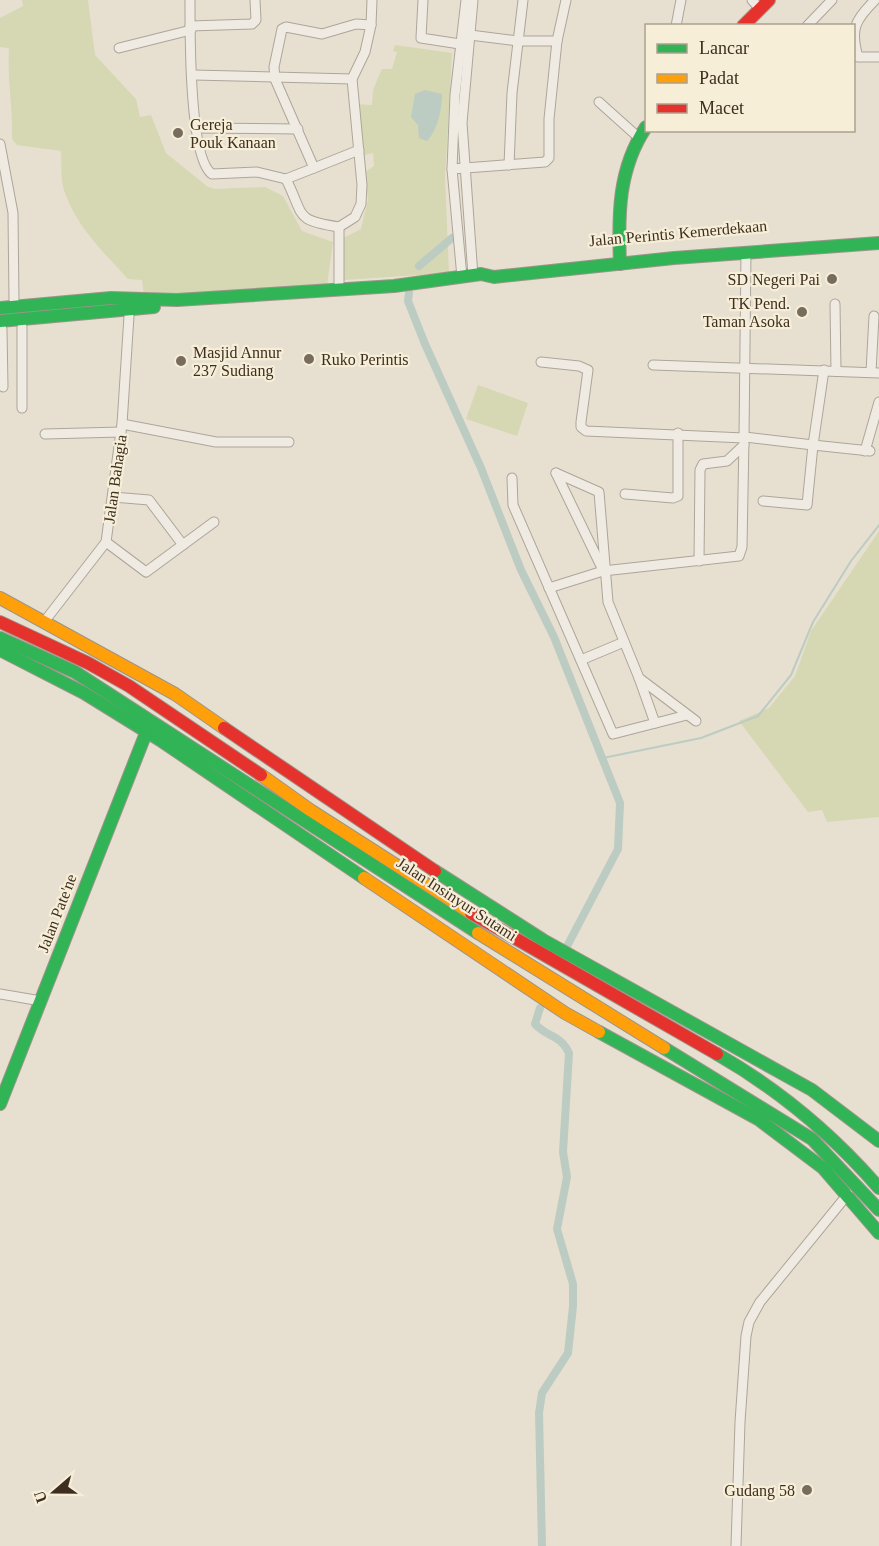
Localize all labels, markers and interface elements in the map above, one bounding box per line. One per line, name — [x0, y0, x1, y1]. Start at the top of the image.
legend — [645, 24, 855, 132]
text: Lancar — [699, 38, 749, 58]
text: Padat — [699, 68, 739, 88]
text: Macet — [699, 98, 744, 118]
place label: Gereja Pouk Kanaan — [190, 116, 276, 151]
marker: Gereja Pouk Kanaan — [171, 126, 185, 140]
street label: Jalan Perintis Kemerdekaan — [588, 217, 768, 249]
place label: SD Negeri Pai — [728, 271, 821, 289]
marker: SD Negeri Pai — [825, 272, 839, 286]
place label: TK Pend. Taman Asoka — [703, 295, 790, 330]
marker: TK Pend. Taman Asoka — [795, 305, 809, 319]
place label: Masjid Annur 237 Sudiang — [193, 344, 282, 380]
place label: Ruko Perintis — [321, 351, 409, 368]
marker: Ruko Perintis — [302, 352, 316, 366]
marker: Masjid Annur 237 Sudiang — [174, 354, 188, 368]
street label: Jalan Bahagia — [100, 434, 131, 525]
street label: Jalan Insinyur Sutami — [393, 854, 521, 945]
street label: Jalan Pate'ne — [34, 871, 80, 955]
north arrow — [24, 1462, 84, 1522]
place label: Gudang 58 — [724, 1482, 795, 1500]
marker: Gudang 58 — [800, 1483, 814, 1497]
text: U — [30, 1488, 50, 1505]

